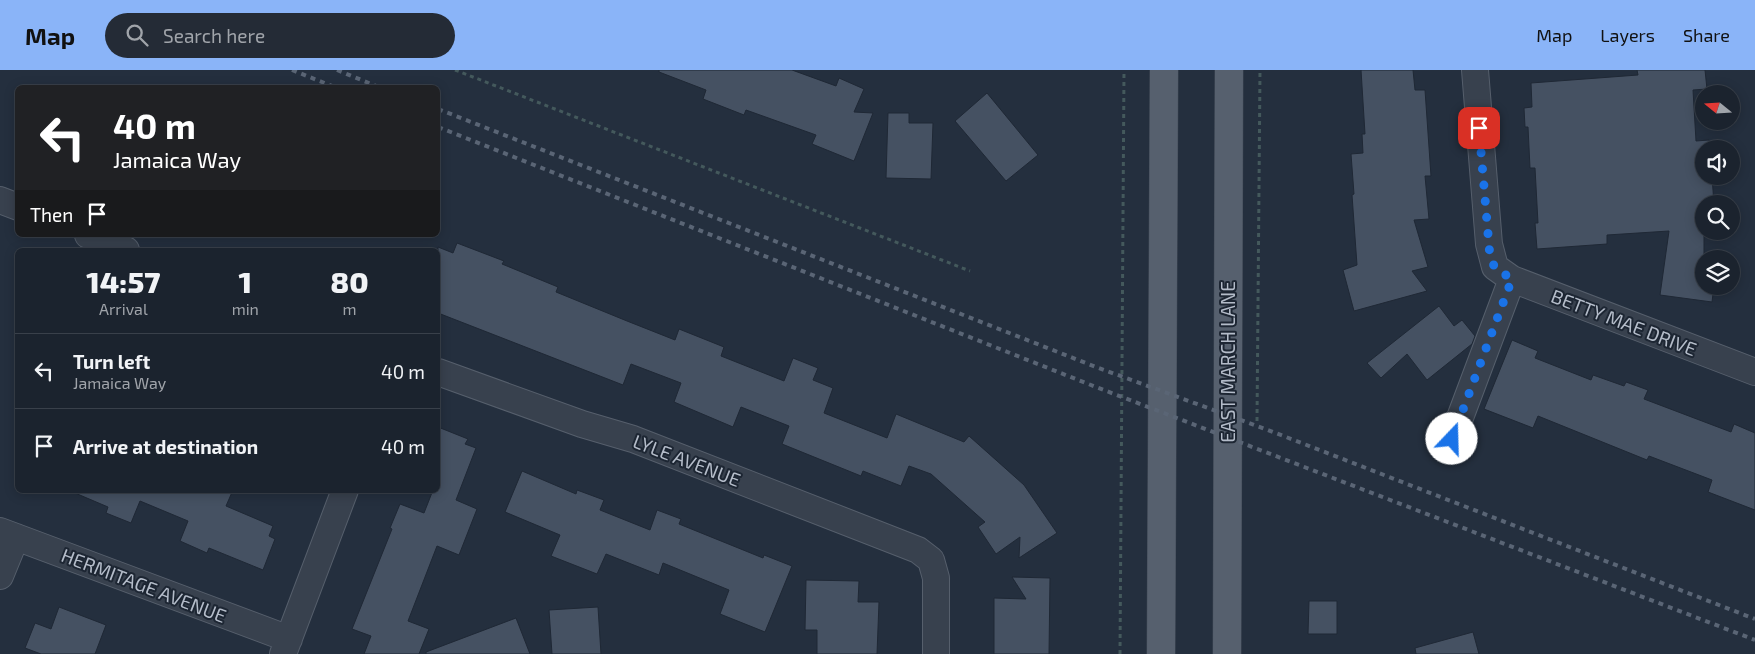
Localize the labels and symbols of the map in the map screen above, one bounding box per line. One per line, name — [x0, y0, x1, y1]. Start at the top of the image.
north arrow — [1695, 85, 1740, 130]
pin — [1458, 107, 1500, 149]
street label: EAST MARCH LANE — [1216, 281, 1239, 443]
street label: BETTY MAE DRIVE — [1548, 284, 1700, 360]
position arrow — [1425, 412, 1477, 464]
street label: LYLE AVENUE — [630, 429, 744, 491]
street label: HERMITAGE AVENUE — [58, 543, 230, 627]

